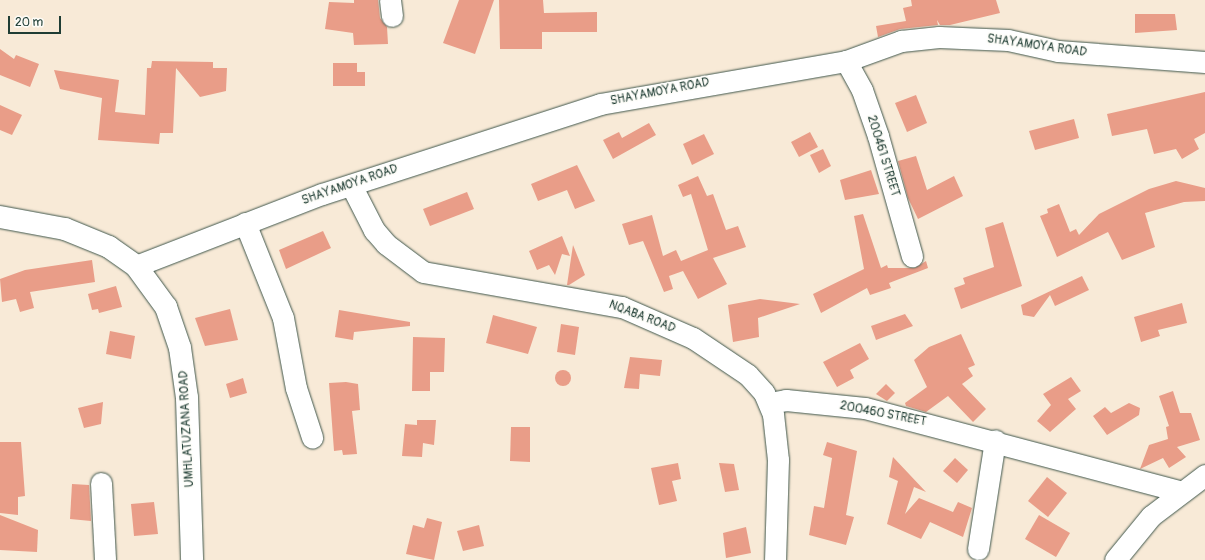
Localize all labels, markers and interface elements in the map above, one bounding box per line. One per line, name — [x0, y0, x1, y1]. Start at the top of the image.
scale bar — [10, 8, 63, 34]
text: 20 m — [15, 15, 43, 30]
street label: SHAYAMOYA ROAD — [986, 32, 1088, 60]
street label: SHAYAMOYA ROAD — [609, 75, 711, 109]
street label: 200461 STREET — [864, 114, 902, 198]
street label: SHAYAMOYA ROAD — [300, 162, 400, 208]
street label: NQABA ROAD — [607, 298, 677, 336]
street label: UMHLATUZANA ROAD — [177, 370, 197, 488]
street label: 200460 STREET — [839, 399, 927, 429]

